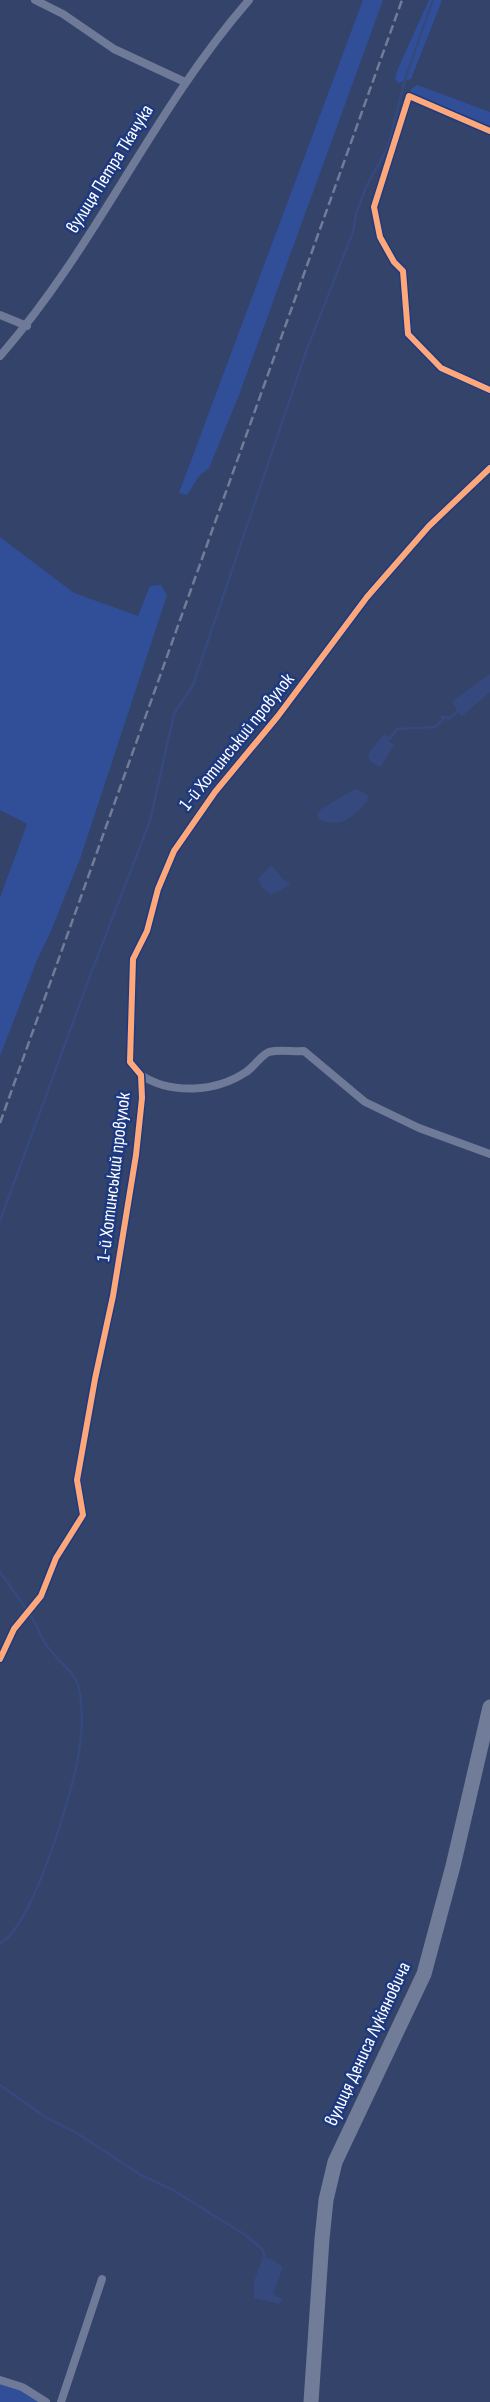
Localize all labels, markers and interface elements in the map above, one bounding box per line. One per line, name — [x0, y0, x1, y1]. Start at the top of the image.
street label: вулиця Петра Ткачука — [61, 101, 159, 237]
street label: 1-й Хотинський провулок — [175, 668, 300, 815]
street label: 1-й Хотинський провулок — [92, 1090, 136, 1263]
street label: вулиця Дениса Лукіяновича — [320, 1958, 416, 2130]

